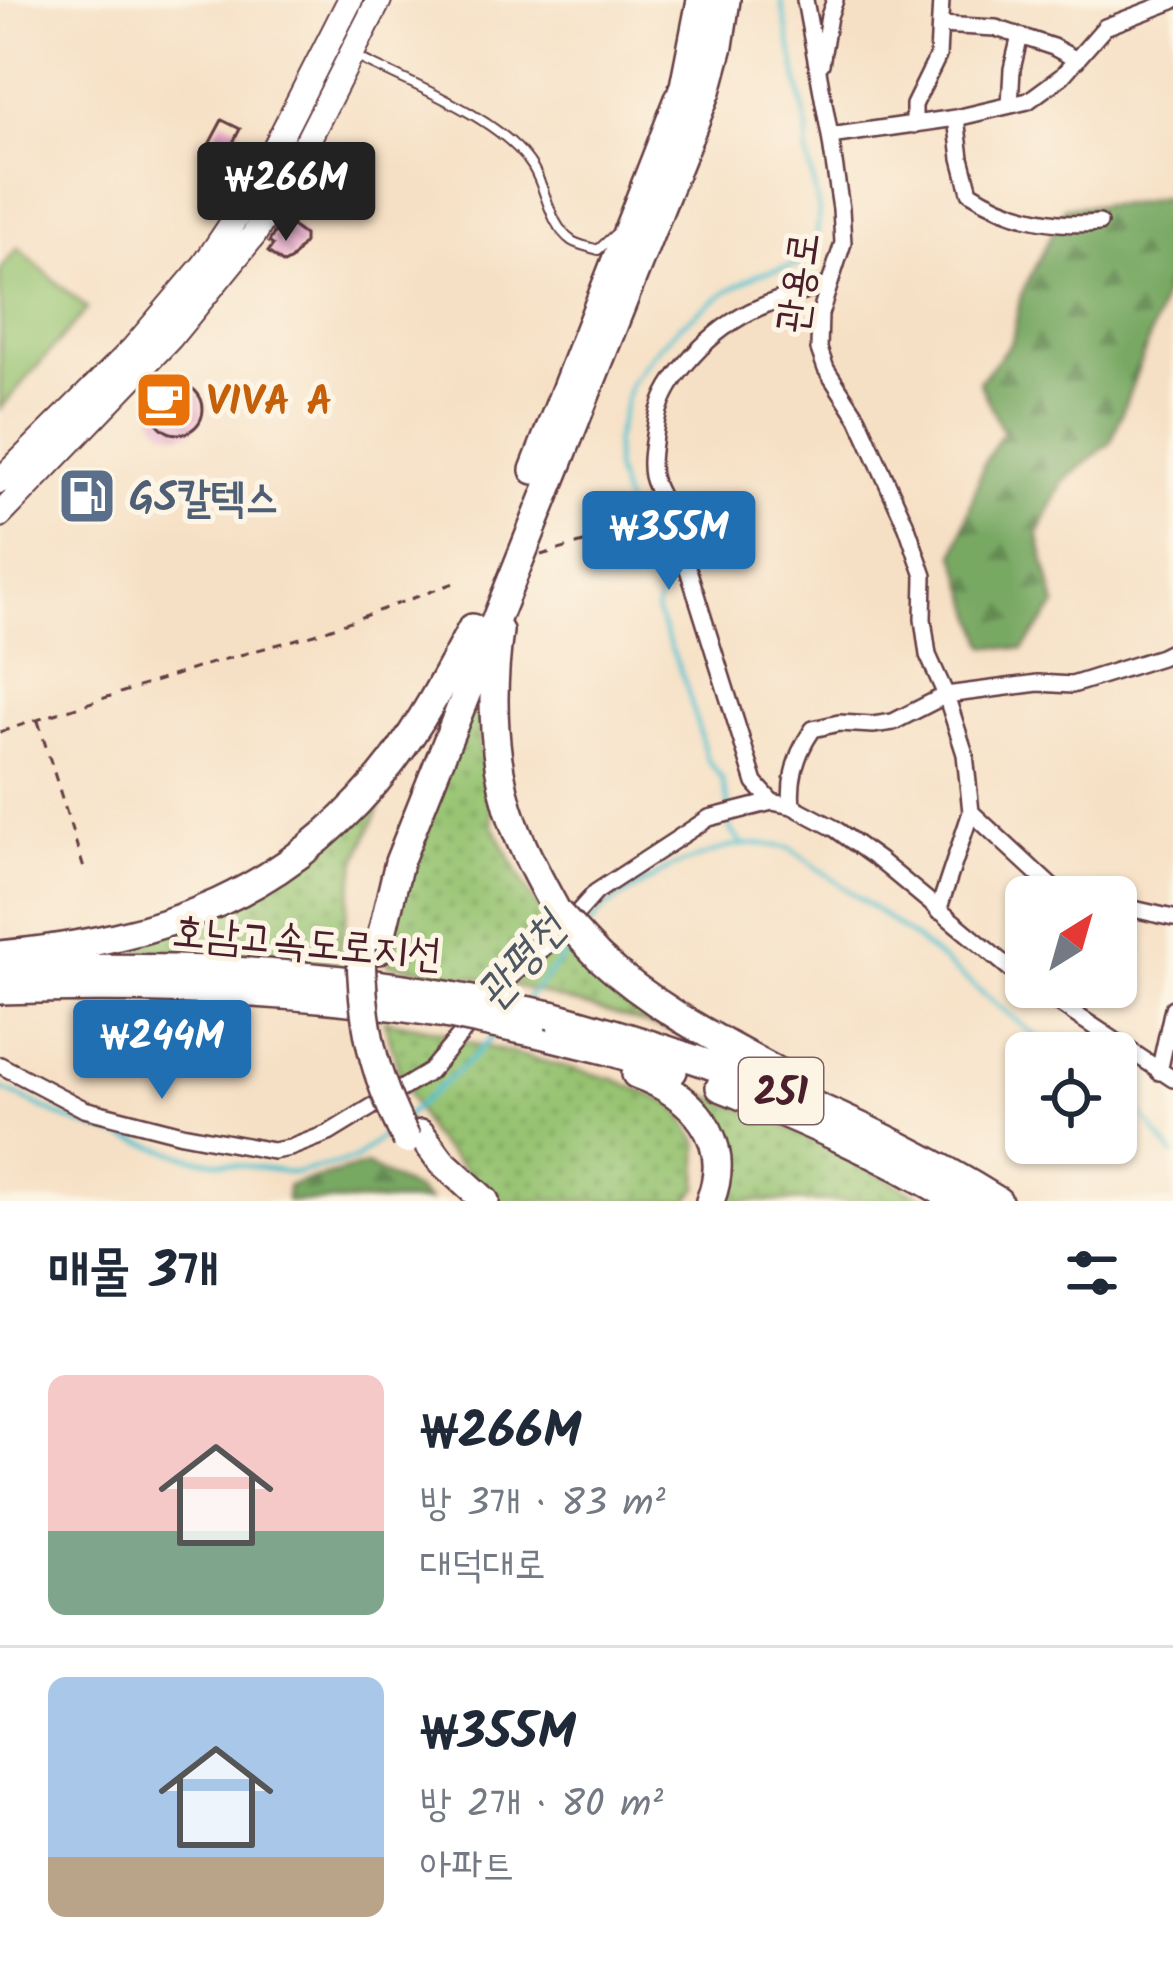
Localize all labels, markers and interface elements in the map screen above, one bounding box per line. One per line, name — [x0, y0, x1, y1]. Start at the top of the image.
pin: ₩266M — [202, 142, 370, 244]
text: ₩266M — [224, 150, 348, 212]
street label: 관용로 — [759, 228, 840, 337]
cafe icon: VIVA A — [133, 369, 195, 431]
place label: VIVA A — [206, 370, 333, 437]
fuel station icon: GS칼텍스 — [56, 465, 118, 527]
place label: GS칼텍스 — [129, 466, 279, 533]
pin: ₩355M — [585, 491, 753, 593]
text: ₩355M — [609, 499, 729, 561]
north arrow — [1005, 876, 1137, 1008]
map controls — [1005, 876, 1137, 1164]
water label: 관평천 — [459, 894, 587, 1026]
street label: 호남고속도로지선 — [169, 899, 444, 990]
pin: ₩244M — [78, 1000, 246, 1102]
text: ₩244M — [100, 1008, 224, 1070]
button: locate — [1005, 1032, 1137, 1164]
road number: 251 — [739, 1058, 823, 1124]
text: 매물 3개 — [48, 1233, 219, 1314]
icon: filters — [1059, 1240, 1125, 1306]
text: ₩266M — [420, 1393, 582, 1474]
icon: home — [144, 1423, 288, 1567]
text: 방 3개 · 83 m² — [420, 1474, 666, 1536]
text: 대덕대로 — [420, 1536, 546, 1598]
text: ₩355M — [420, 1694, 576, 1775]
icon: home — [144, 1725, 288, 1869]
text: 방 2개 · 80 m² — [420, 1775, 663, 1837]
text: 아파트 — [420, 1837, 514, 1899]

